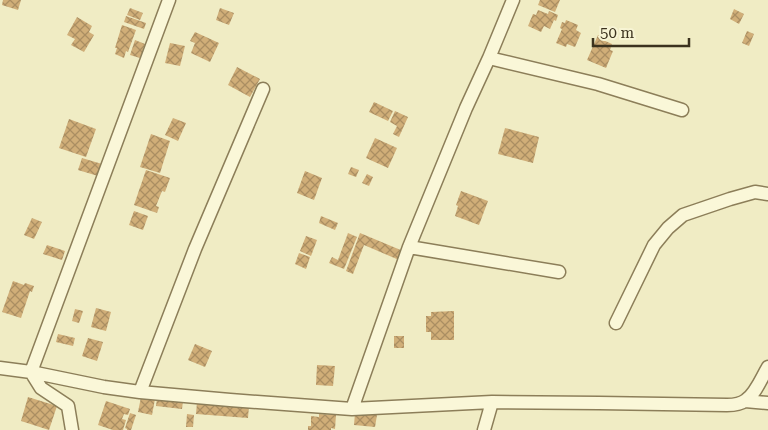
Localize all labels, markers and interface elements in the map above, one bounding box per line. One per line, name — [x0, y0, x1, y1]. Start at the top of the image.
scale bar — [593, 15, 689, 47]
text: 50 m — [600, 24, 635, 42]

